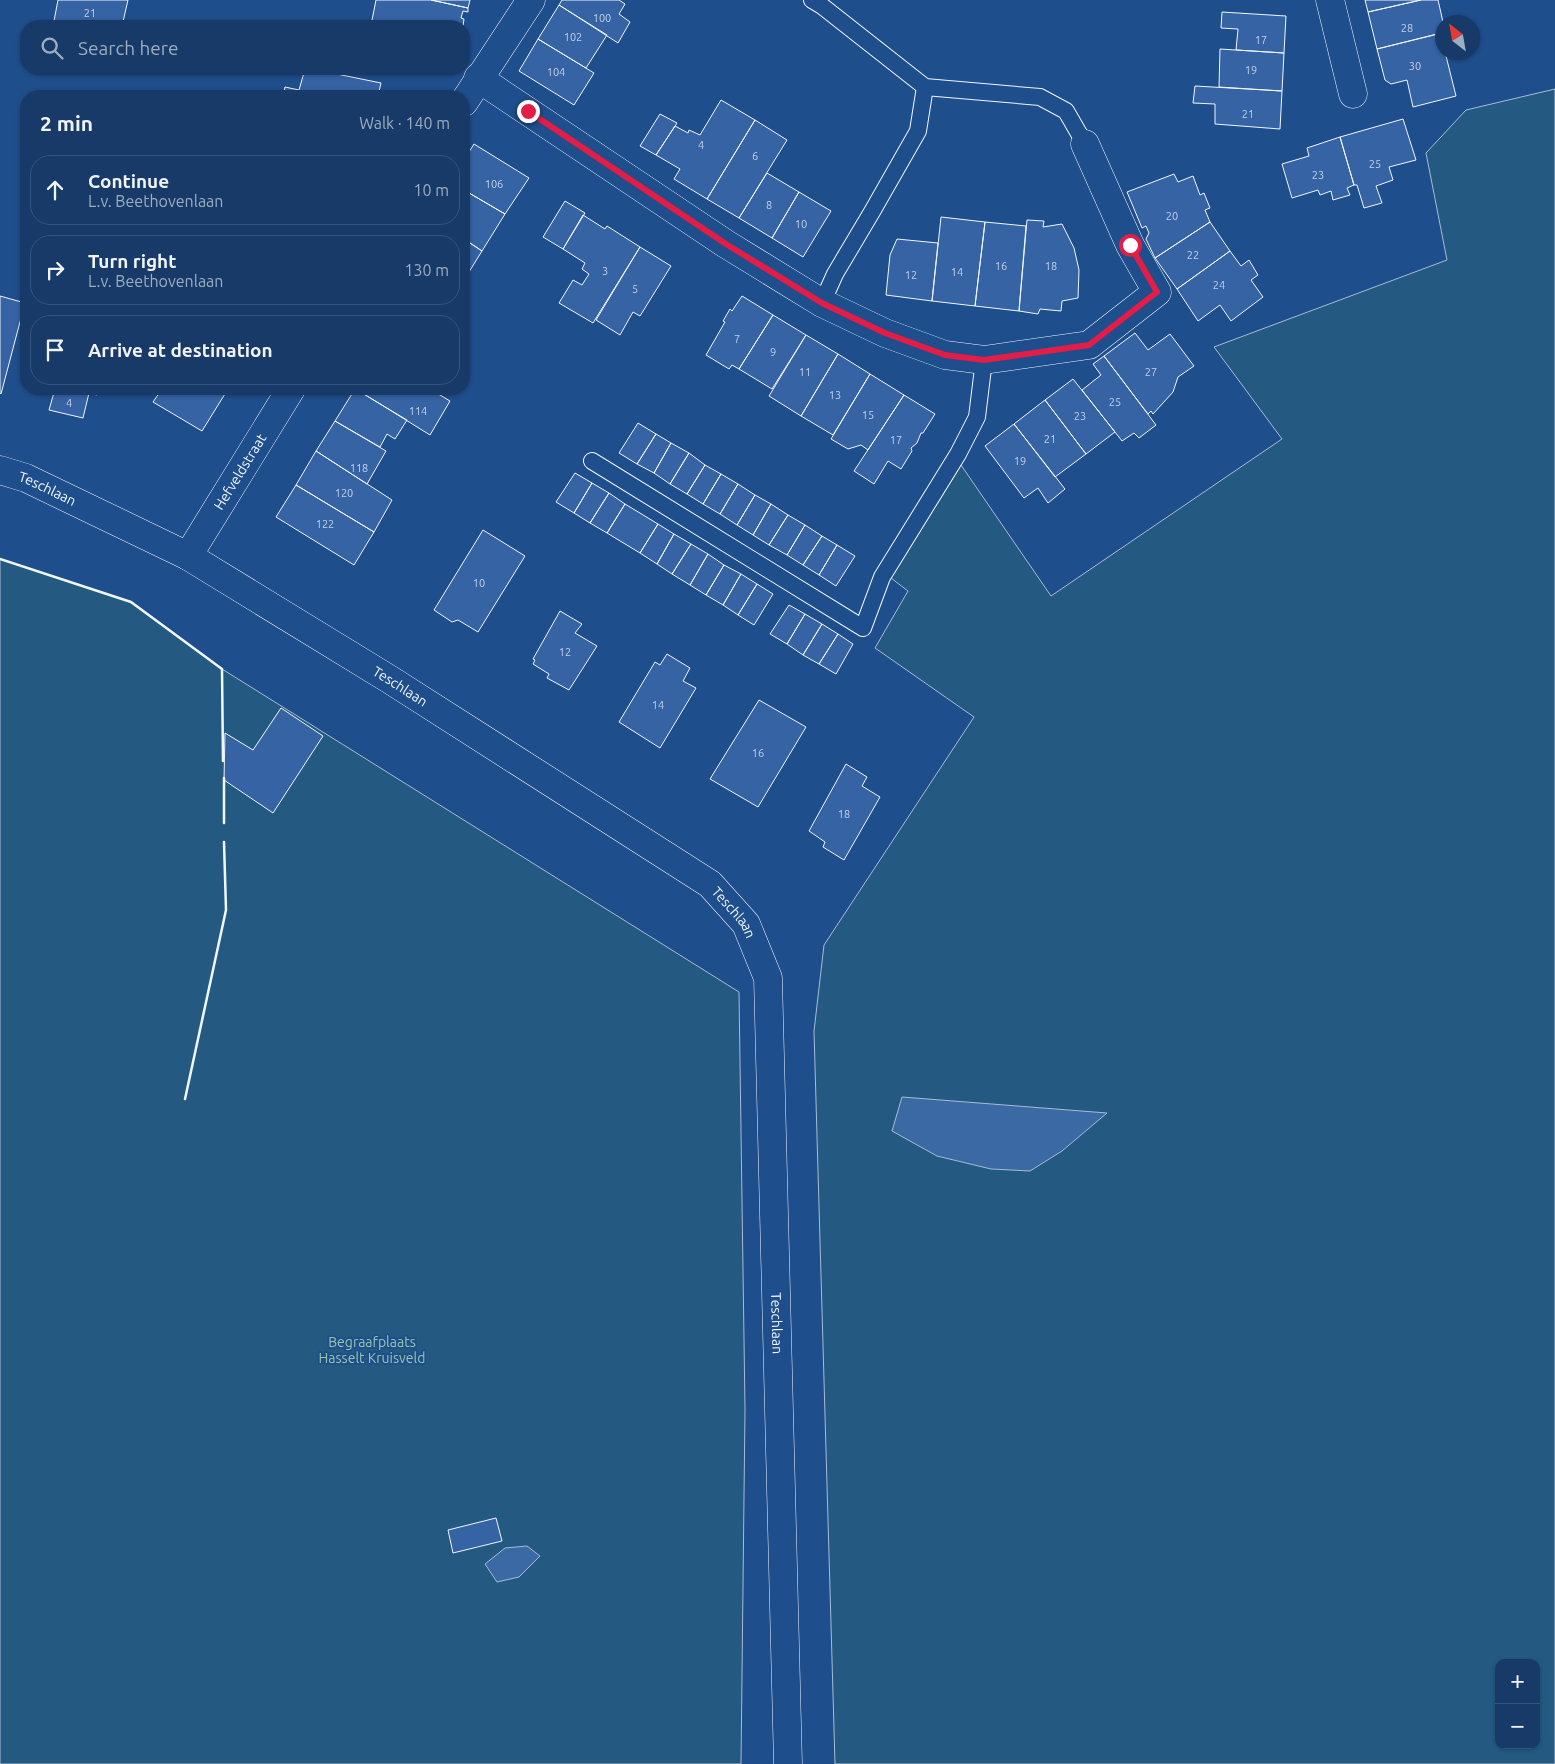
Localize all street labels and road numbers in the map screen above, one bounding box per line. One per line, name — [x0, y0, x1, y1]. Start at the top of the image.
street label: Hefveldstraat — [210, 430, 270, 513]
street label: Teschlaan — [17, 468, 79, 509]
street label: Teschlaan — [370, 663, 430, 709]
street label: Teschlaan — [709, 884, 759, 940]
street label: Teschlaan — [768, 1292, 786, 1354]

